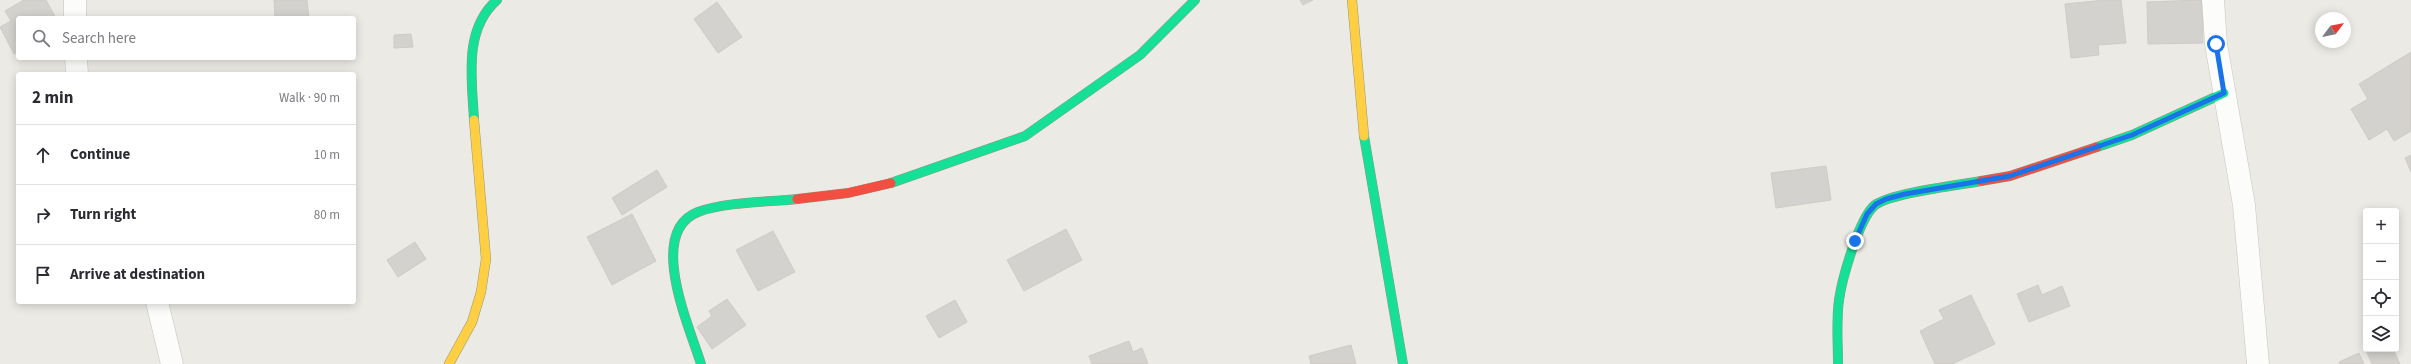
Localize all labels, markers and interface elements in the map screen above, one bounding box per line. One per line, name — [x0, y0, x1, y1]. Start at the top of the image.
north arrow — [2315, 12, 2351, 48]
search box — [16, 16, 356, 60]
icon: search — [30, 27, 52, 49]
text: Search here — [62, 28, 136, 49]
route start — [2207, 35, 2225, 53]
text: 2 min — [32, 86, 73, 110]
text: Walk · 90 m — [279, 89, 340, 107]
icon: ahead — [32, 144, 54, 166]
text: Continue — [70, 144, 130, 165]
text: 10 m — [314, 146, 340, 164]
icon: right — [32, 204, 54, 226]
text: Turn right — [70, 204, 136, 225]
text: 80 m — [314, 206, 340, 224]
map controls — [2363, 208, 2399, 352]
button: + — [2363, 208, 2399, 244]
route end — [1846, 232, 1864, 250]
button: − — [2363, 244, 2399, 280]
icon: arrive — [32, 264, 54, 286]
text: Arrive at destination — [70, 264, 205, 285]
button: locate — [2363, 280, 2399, 316]
button: layers — [2363, 316, 2399, 352]

